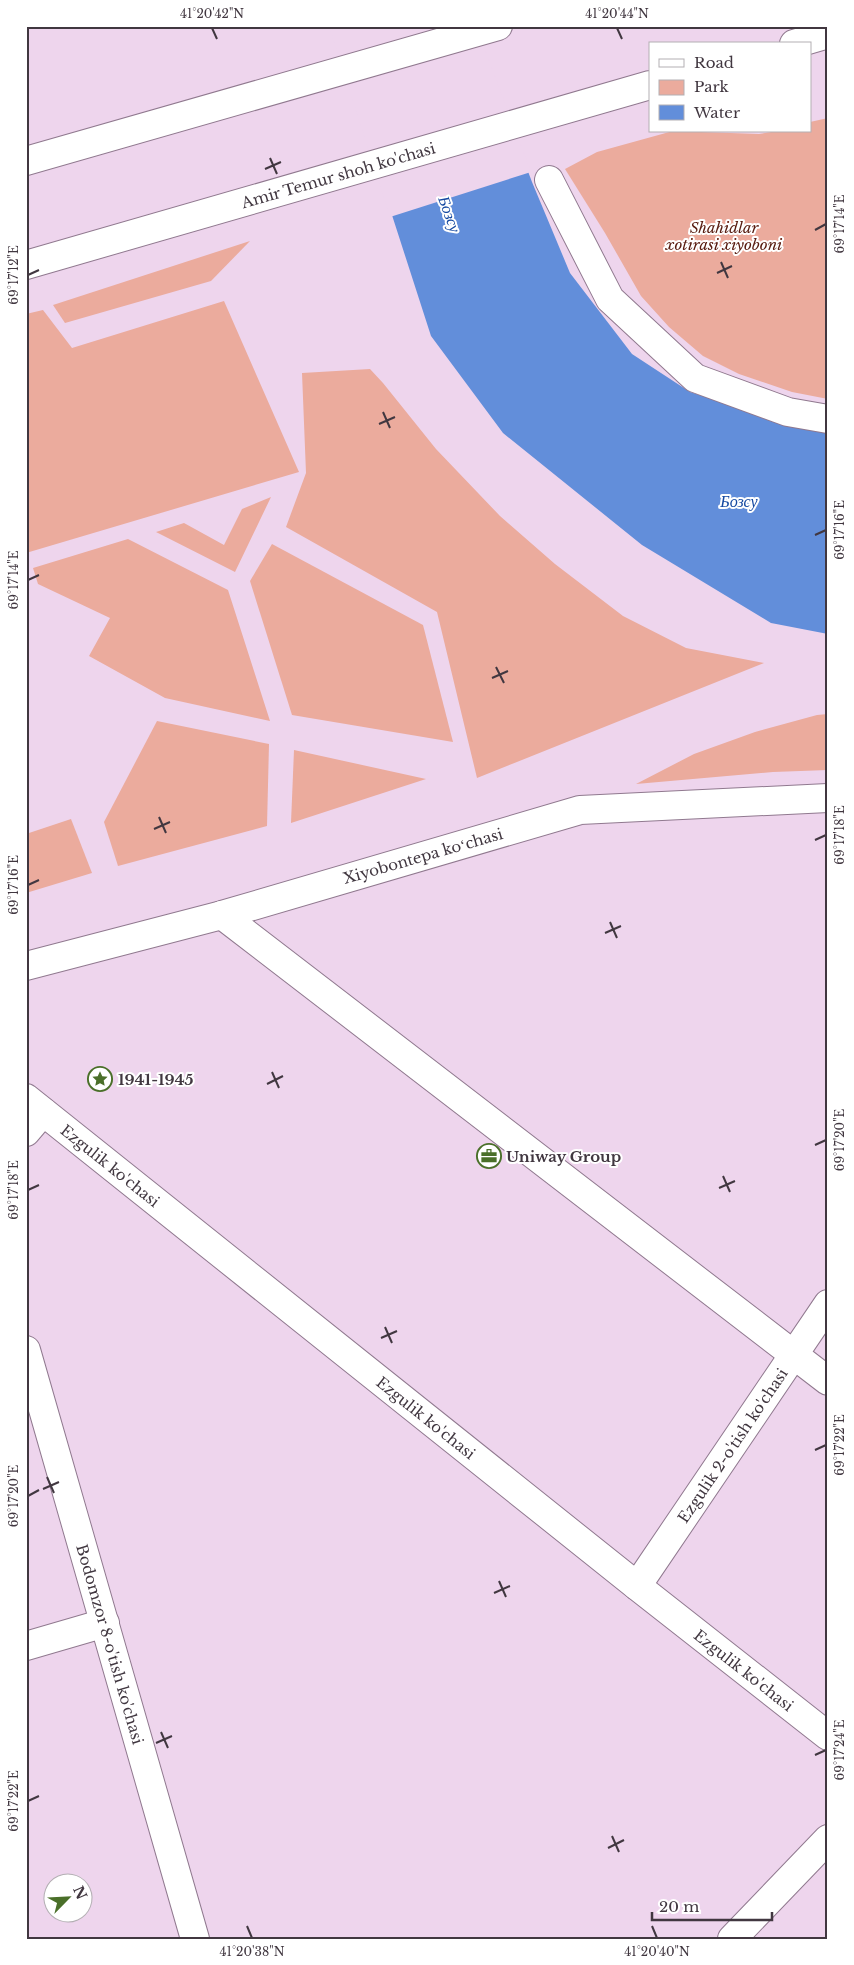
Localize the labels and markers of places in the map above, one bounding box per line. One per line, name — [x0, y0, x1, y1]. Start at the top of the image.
place icon: 1941-1945 — [87, 1066, 113, 1092]
place label: 1941-1945 — [118, 1070, 194, 1089]
office icon: Uniway Group — [476, 1143, 502, 1169]
place label: Uniway Group — [506, 1147, 621, 1166]

